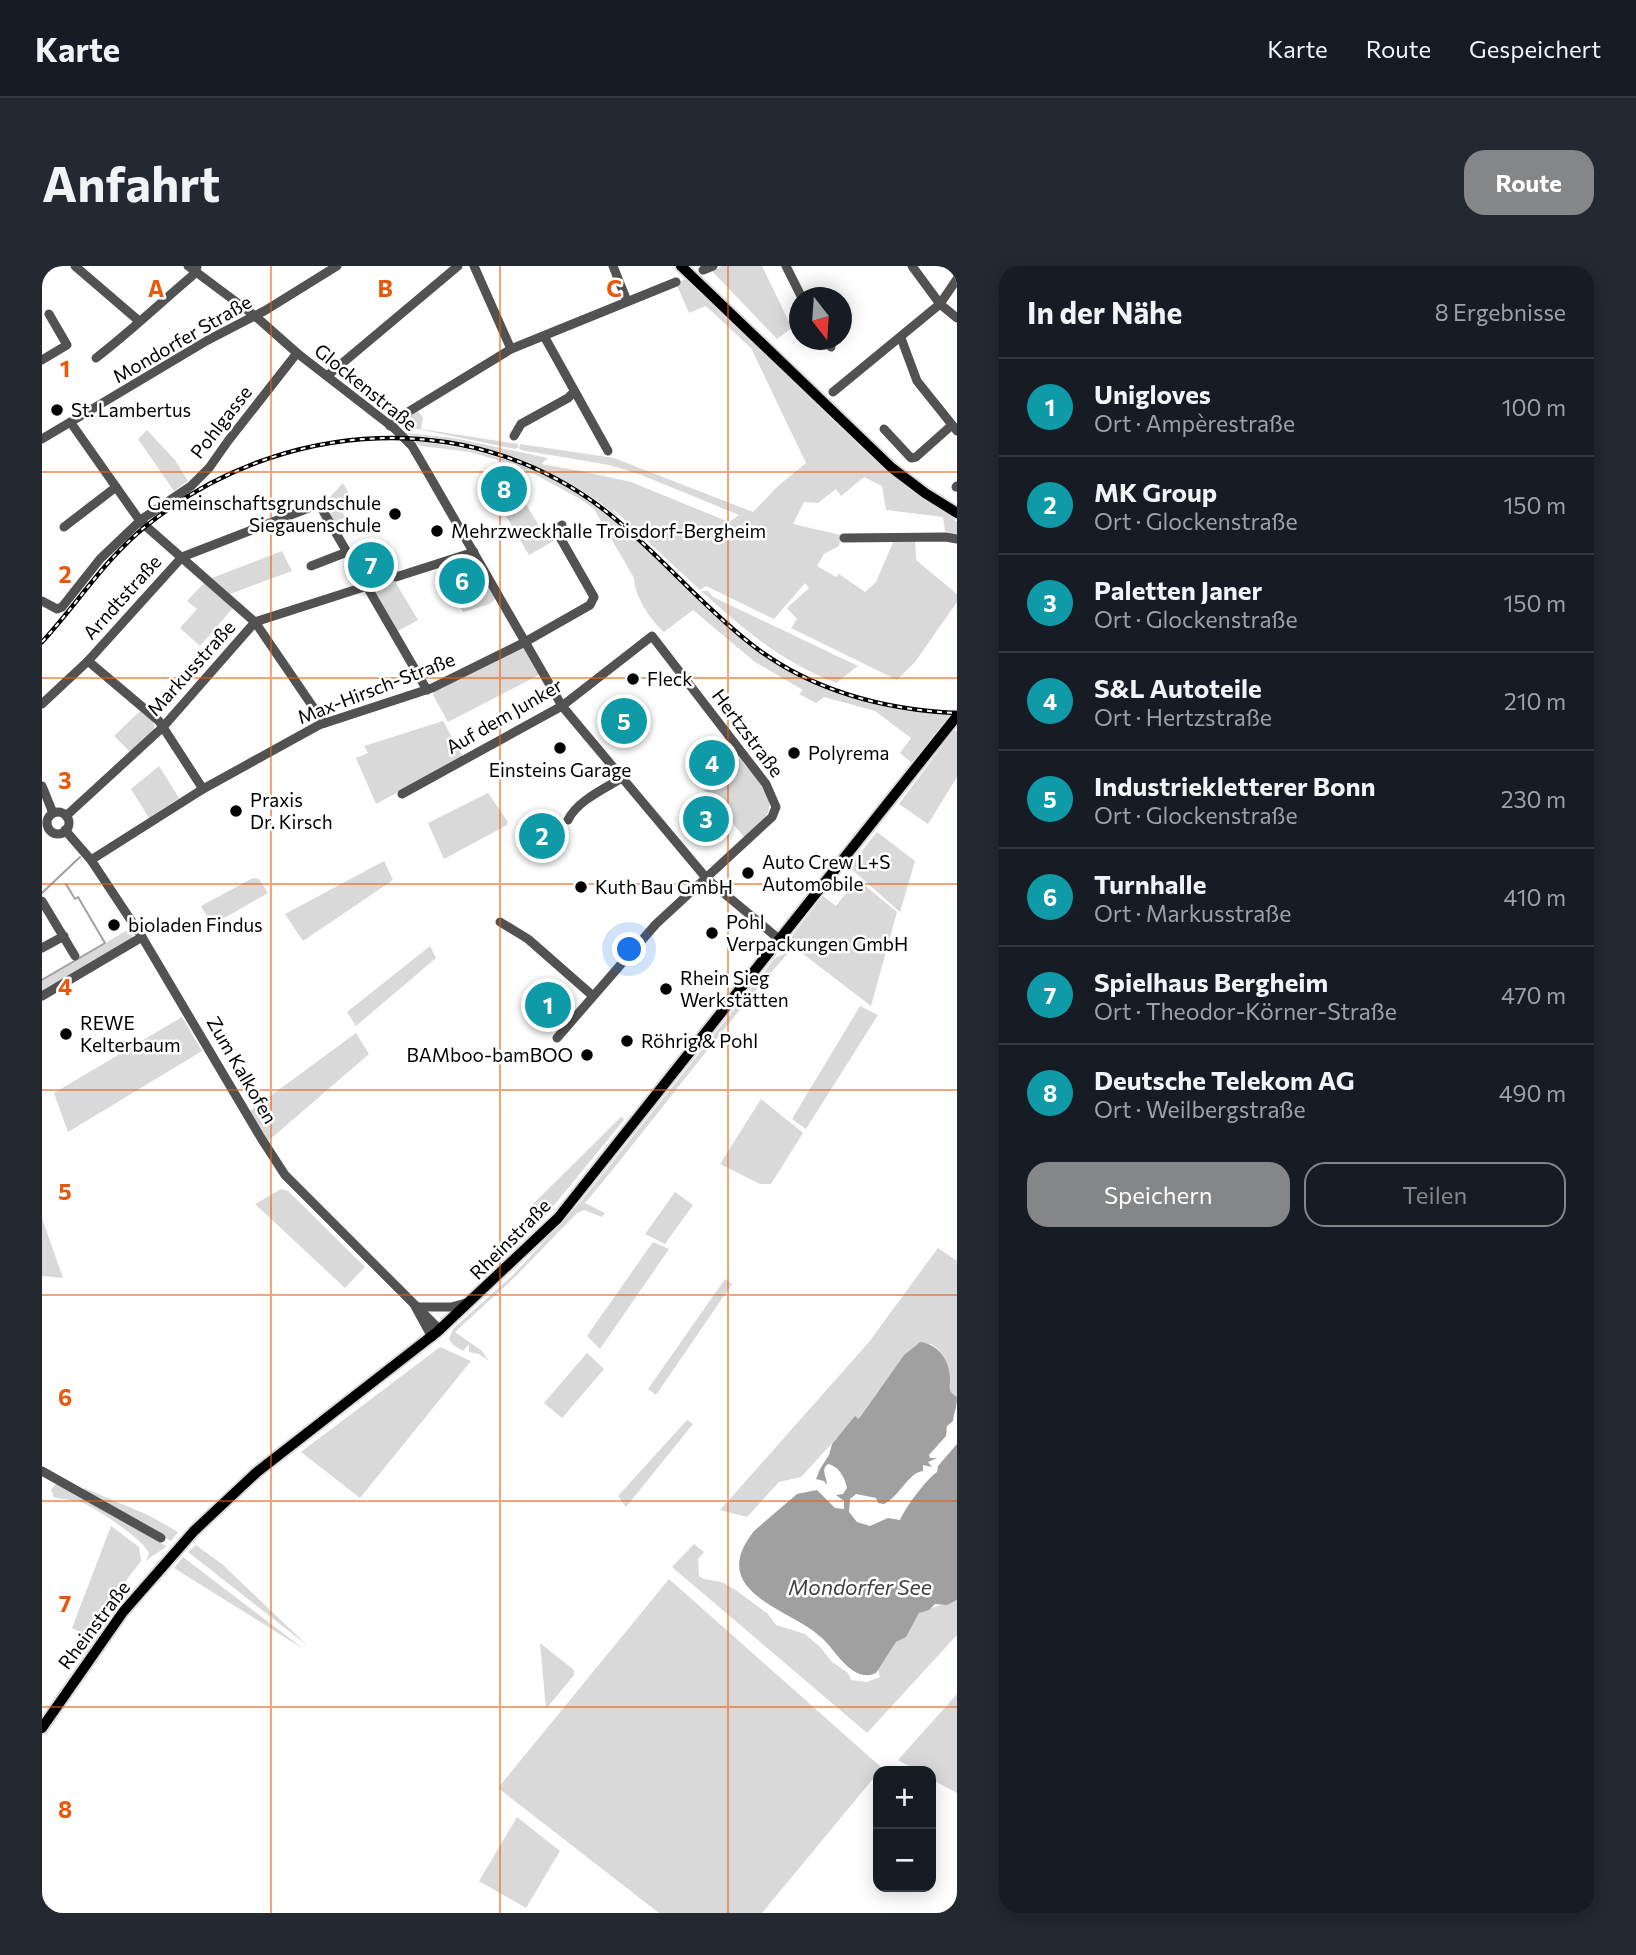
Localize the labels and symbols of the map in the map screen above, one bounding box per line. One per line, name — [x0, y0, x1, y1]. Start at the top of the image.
text: A — [148, 274, 165, 302]
text: B — [377, 274, 393, 302]
text: C — [606, 274, 622, 302]
north arrow — [789, 287, 852, 350]
street label: Mondorfer Straße — [108, 290, 255, 388]
street label: Glockenstraße — [310, 338, 422, 435]
text: 1 — [60, 354, 70, 382]
street label: Pohlgasse — [185, 381, 256, 463]
place label: St. Lambertus — [71, 398, 191, 421]
marker: St. Lambertus — [49, 402, 65, 418]
pin: 8 — [481, 463, 527, 515]
place label: Gemeinschaftsgrundschule Siegauenschule — [147, 491, 381, 536]
marker: Gemeinschaftsgrundschule Siegauenschule — [387, 506, 403, 522]
place label: Mehrzweckhalle Troisdorf-Bergheim — [451, 519, 766, 542]
marker: Mehrzweckhalle Troisdorf-Bergheim — [429, 523, 445, 539]
pin: 7 — [348, 539, 394, 591]
street label: Arndtstraße — [78, 550, 166, 644]
pin: 6 — [439, 555, 485, 607]
text: 2 — [58, 560, 72, 588]
street label: Markusstraße — [142, 615, 239, 720]
street label: Max-Hirsch-Straße — [294, 647, 458, 728]
place label: Fleck — [647, 667, 692, 690]
marker: Fleck — [625, 671, 641, 687]
street label: Auf dem Junker — [442, 673, 566, 758]
street label: Hertzstraße — [708, 684, 789, 781]
pin: 5 — [601, 695, 647, 747]
pin: 4 — [689, 737, 735, 789]
marker: Einsteins Garage — [552, 740, 568, 756]
place label: Polyrema — [808, 741, 889, 764]
marker: Polyrema — [786, 745, 802, 761]
place label: Einsteins Garage — [489, 758, 631, 781]
text: 3 — [58, 766, 72, 794]
place label: Praxis Dr. Kirsch — [250, 788, 333, 833]
pin: 3 — [683, 793, 729, 845]
marker: Praxis Dr. Kirsch — [228, 803, 244, 819]
pin: 2 — [519, 810, 565, 862]
place label: Auto Crew L+S Automobile — [762, 850, 890, 895]
marker: Auto Crew L+S Automobile — [740, 865, 756, 881]
place label: Kuth Bau GmbH — [595, 875, 733, 898]
marker: Kuth Bau GmbH — [573, 879, 589, 895]
place label: Pohl Verpackungen GmbH — [726, 910, 908, 955]
place label: bioladen Findus — [128, 913, 263, 936]
marker: bioladen Findus — [106, 917, 122, 933]
marker: Pohl Verpackungen GmbH — [704, 925, 720, 941]
your location — [612, 932, 646, 966]
place label: Rhein Sieg Werkstätten — [680, 966, 789, 1011]
text: 4 — [58, 972, 72, 1000]
pin: 1 — [525, 979, 571, 1031]
marker: Rhein Sieg Werkstätten — [658, 981, 674, 997]
place label: REWE Kelterbaum — [80, 1011, 181, 1056]
street label: Zum Kalkofen — [202, 1012, 282, 1128]
marker: REWE Kelterbaum — [58, 1026, 74, 1042]
place label: Röhrig & Pohl — [641, 1029, 758, 1052]
marker: Röhrig & Pohl — [619, 1033, 635, 1049]
place label: BAMboo-bamBOO — [406, 1043, 573, 1066]
marker: BAMboo-bamBOO — [579, 1047, 595, 1063]
text: 5 — [58, 1177, 72, 1205]
street label: Rheinstraße — [465, 1194, 555, 1284]
text: 6 — [58, 1383, 72, 1411]
water label: Mondorfer See — [788, 1574, 932, 1599]
street label: Rheinstraße — [53, 1576, 134, 1673]
text: 7 — [59, 1589, 71, 1617]
text: 8 — [58, 1795, 72, 1823]

